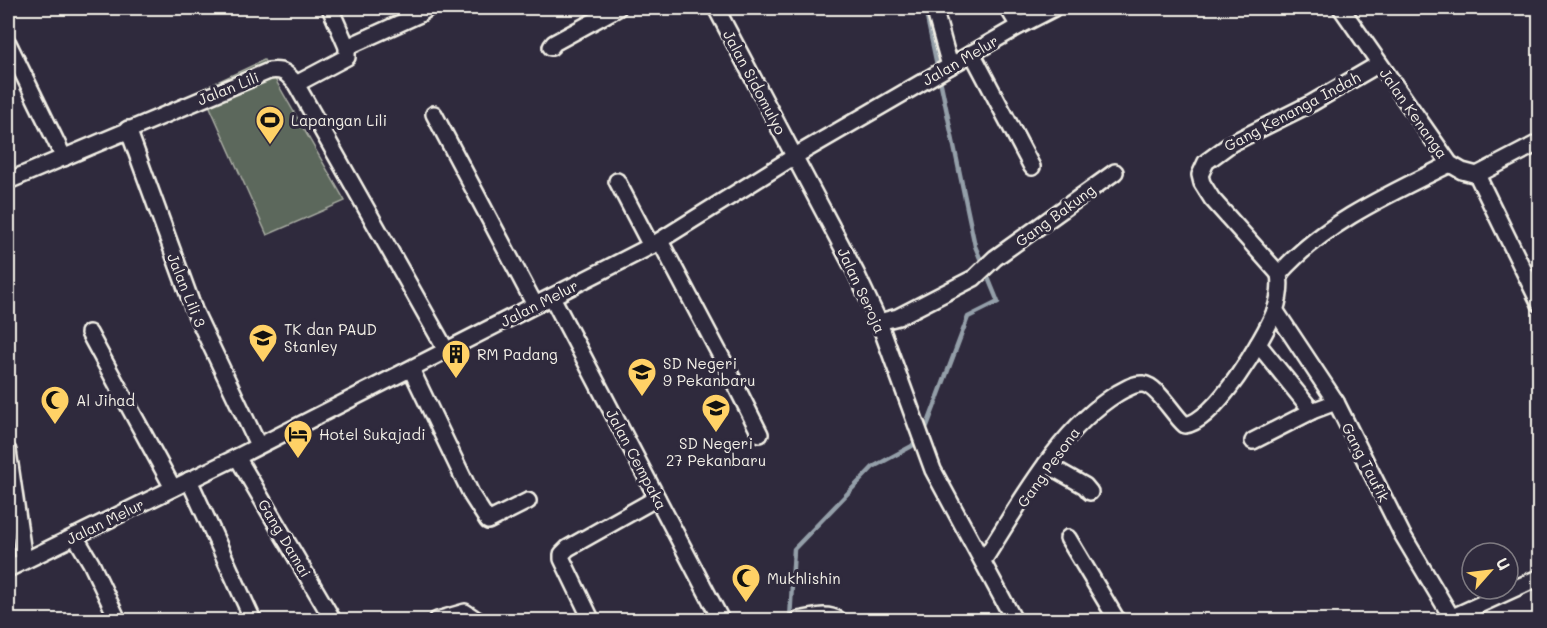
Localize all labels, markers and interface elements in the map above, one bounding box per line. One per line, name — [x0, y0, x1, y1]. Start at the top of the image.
street label: Jalan Sidomulyo — [719, 26, 791, 138]
street label: Jalan Melur — [918, 30, 1002, 90]
street label: Jalan Kenanga — [1375, 64, 1453, 162]
street label: Jalan Lili — [194, 67, 262, 109]
street label: Gang Kenanga Indah — [1220, 67, 1364, 155]
sports icon: Lapangan Lili — [254, 104, 286, 146]
place label: Lapangan Lili — [291, 110, 387, 130]
street label: Gang Bakung — [1011, 179, 1099, 251]
street label: Jalan Seroja — [833, 244, 891, 336]
street label: Jalan Lili 3 — [163, 250, 211, 330]
street label: Jalan Melur — [497, 275, 581, 331]
place label: TK dan PAUD Stanley — [284, 319, 377, 356]
school or university icon: TK dan PAUD Stanley — [247, 322, 279, 364]
building icon: RM Padang — [440, 338, 472, 380]
place label: RM Padang — [477, 344, 558, 364]
place label: SD Negeri 9 Pekanbaru — [663, 353, 755, 390]
school or university icon: SD Negeri 9 Pekanbaru — [626, 356, 658, 398]
mosque icon: Al Jihad — [39, 384, 71, 426]
place label: Al Jihad — [76, 390, 135, 410]
school or university icon: SD Negeri 27 Pekanbaru — [700, 392, 732, 434]
street label: Jalan Cempaka — [602, 405, 672, 513]
hotel icon: Hotel Sukajadi — [282, 418, 314, 460]
street label: Gang Taufik — [1337, 419, 1395, 505]
street label: Gang Pesona — [1012, 423, 1084, 511]
place label: Hotel Sukajadi — [319, 424, 426, 444]
place label: SD Negeri 27 Pekanbaru — [666, 433, 766, 470]
street label: Jalan Melur — [63, 493, 147, 549]
street label: Gang Damai — [254, 495, 316, 581]
north arrow — [1460, 541, 1520, 601]
text: U — [1492, 554, 1516, 574]
mosque icon: Mukhlishin — [730, 562, 762, 604]
place label: Mukhlishin — [767, 568, 841, 588]

